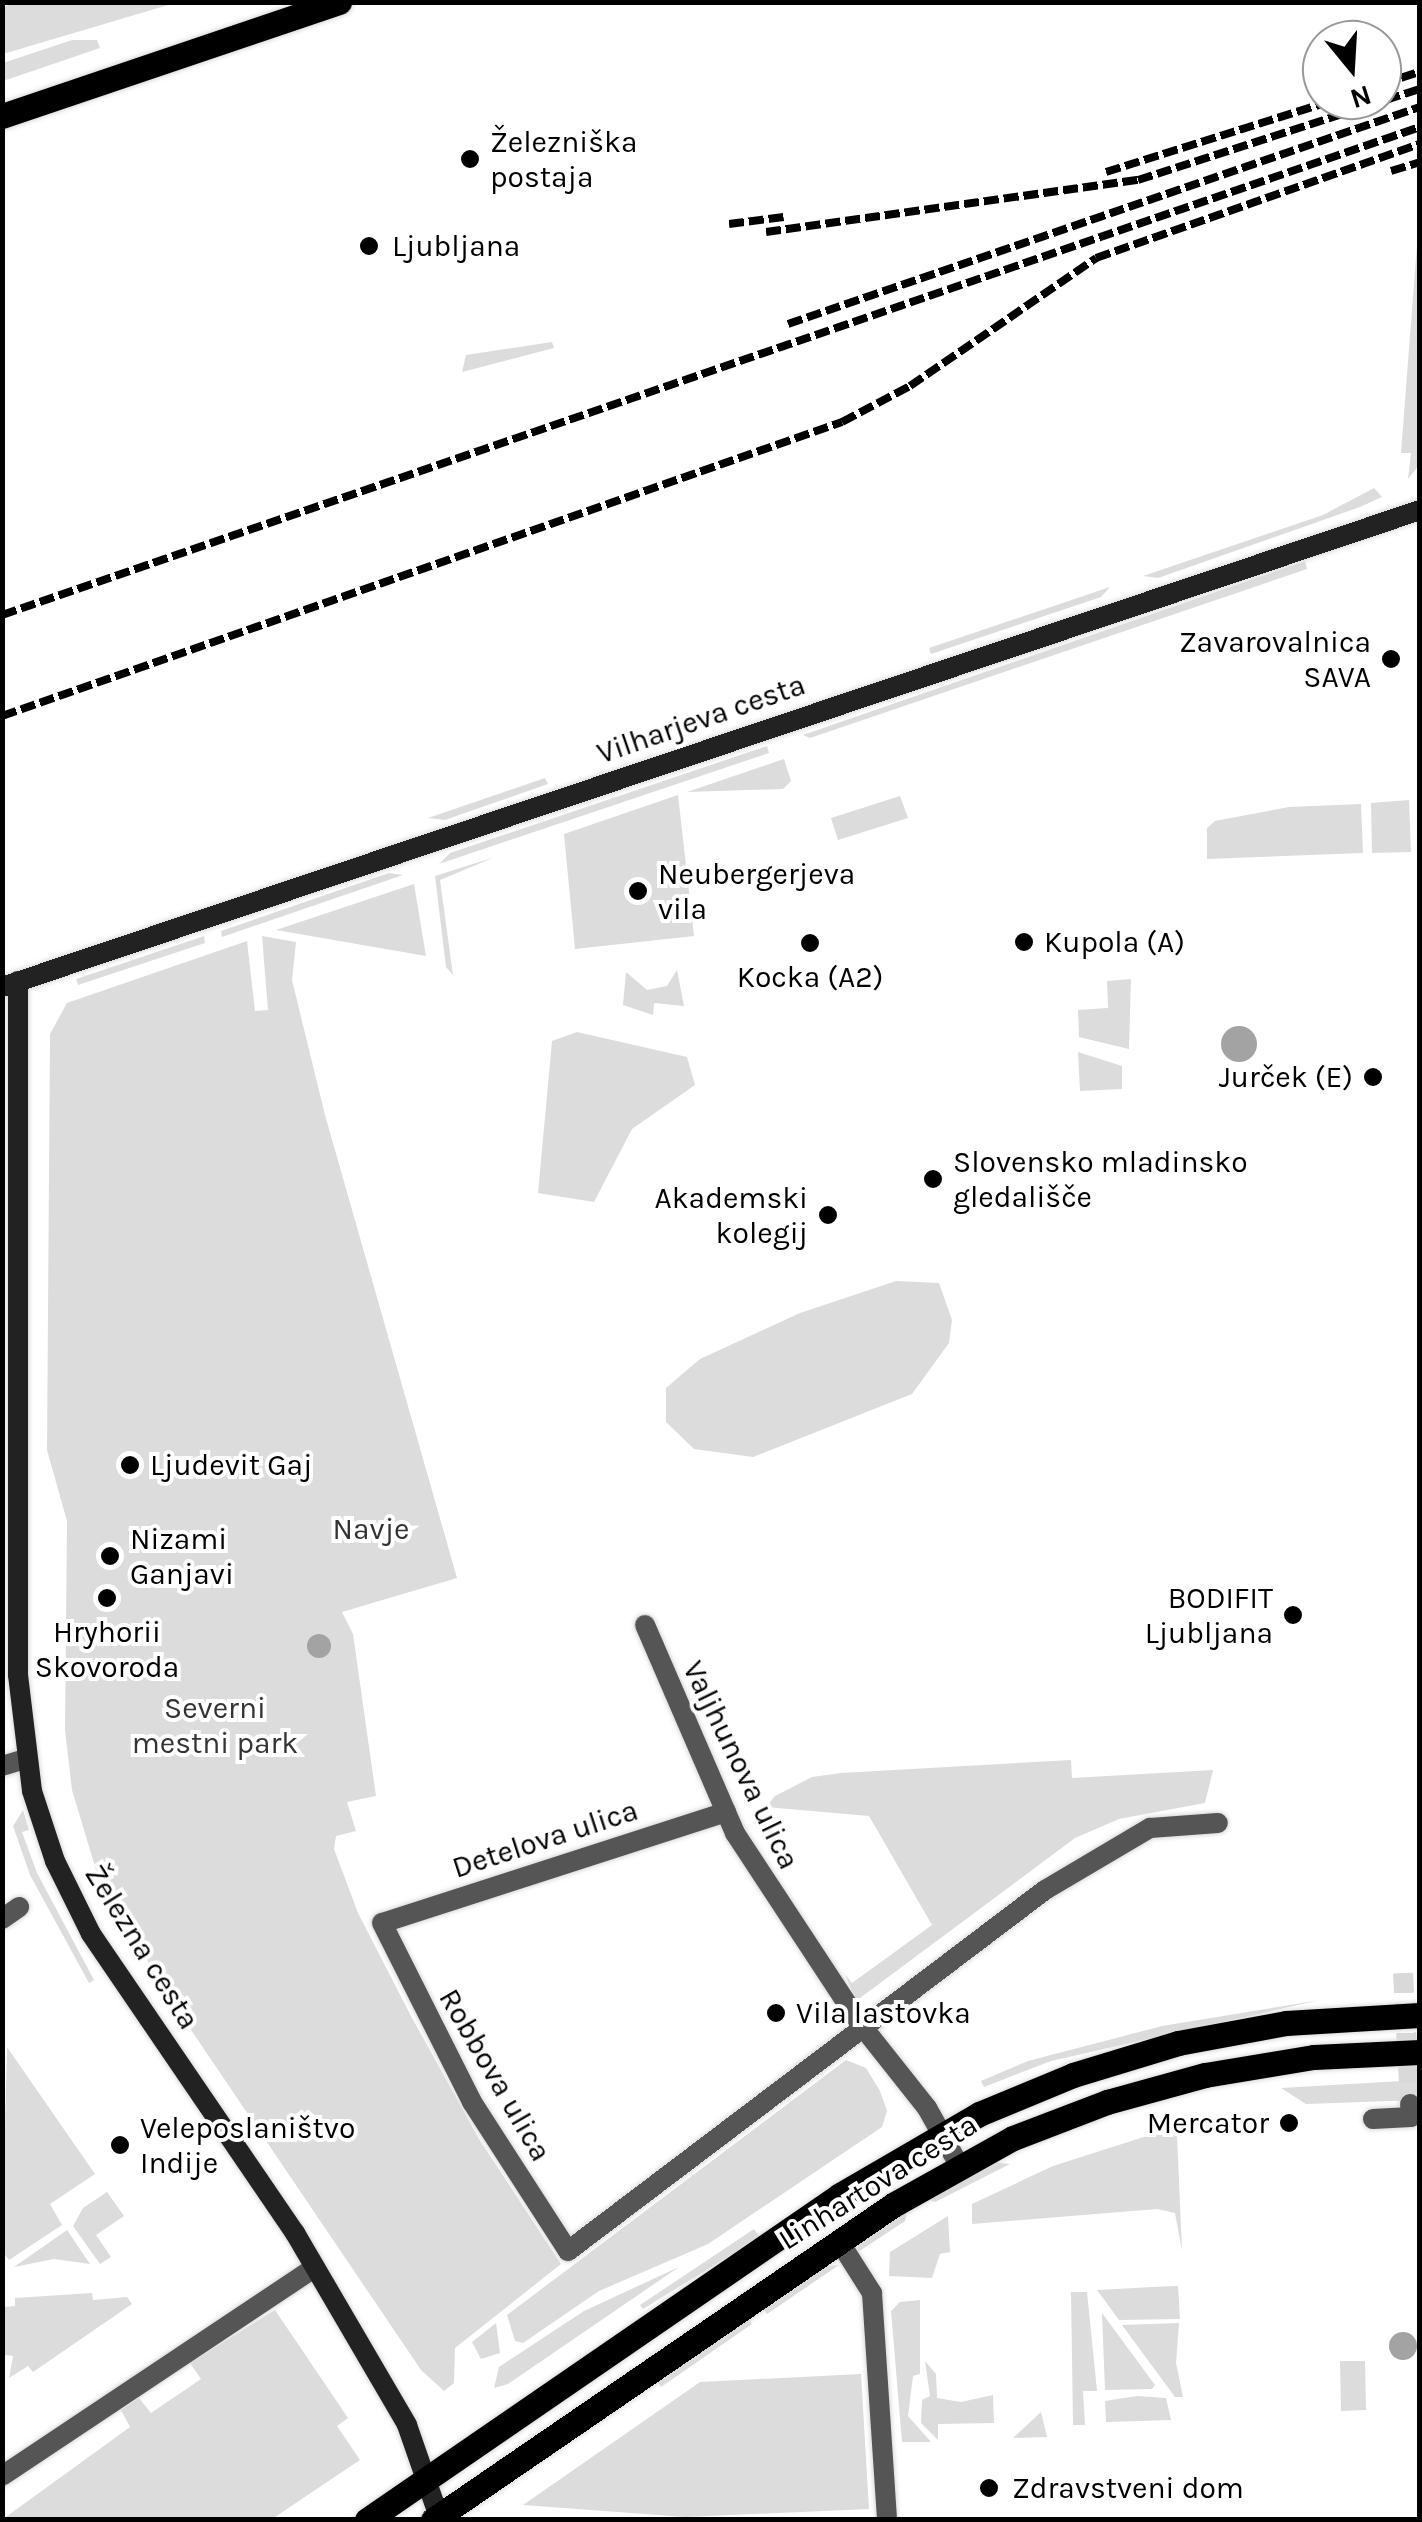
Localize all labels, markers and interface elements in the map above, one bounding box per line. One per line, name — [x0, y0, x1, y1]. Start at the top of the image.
north arrow — [1302, 20, 1402, 120]
text: N — [1346, 78, 1375, 116]
place label: Železniška postaja — [490, 124, 637, 194]
marker: Železniška postaja — [459, 148, 481, 170]
place label: Ljubljana — [392, 228, 520, 264]
marker: Ljubljana — [356, 233, 382, 259]
place label: Zavarovalnica SAVA — [1179, 624, 1371, 694]
marker: Zavarovalnica SAVA — [1380, 648, 1402, 670]
street label: Vilharjeva cesta — [592, 667, 810, 771]
place label: Neubergerjeva vila — [658, 856, 855, 926]
marker: Neubergerjeva vila — [627, 880, 649, 902]
place label: Kupola (A) — [1044, 924, 1185, 960]
marker: Kupola (A) — [1013, 931, 1035, 953]
marker: Kocka (A2) — [799, 932, 821, 954]
place label: Kocka (A2) — [737, 959, 883, 995]
place label: Jurček (E) — [1219, 1059, 1353, 1095]
marker: Jurček (E) — [1362, 1066, 1384, 1088]
place label: Slovensko mladinsko gledališče — [953, 1144, 1248, 1214]
marker: Slovensko mladinsko gledališče — [922, 1168, 944, 1190]
place label: Akademski kolegij — [654, 1180, 808, 1250]
marker: Akademski kolegij — [817, 1204, 839, 1226]
place label: Ljudevit Gaj — [150, 1447, 312, 1483]
marker: Ljudevit Gaj — [119, 1454, 141, 1476]
park label: Navje — [333, 1511, 409, 1547]
place label: Nizami Ganjavi — [130, 1521, 234, 1592]
marker: Nizami Ganjavi — [99, 1545, 121, 1567]
place label: BODIFIT Ljubljana — [1145, 1580, 1273, 1650]
marker: Hryhorii Skovoroda — [96, 1587, 118, 1609]
marker: BODIFIT Ljubljana — [1282, 1604, 1304, 1626]
place label: Hryhorii Skovoroda — [35, 1614, 179, 1684]
street label: Valjhunova ulica — [675, 1655, 807, 1875]
park label: Severni mestni park — [132, 1690, 298, 1760]
street label: Detelova ulica — [448, 1792, 642, 1886]
street label: Železna cesta — [77, 1858, 207, 2036]
street label: Robbova ulica — [431, 1982, 559, 2168]
place label: Vila lastovka — [796, 1995, 971, 2031]
marker: Vila lastovka — [765, 2002, 787, 2024]
place label: Mercator — [1147, 2105, 1269, 2141]
street label: Linhartova cesta — [772, 2106, 984, 2258]
place label: Veleposlaništvo Indije — [140, 2110, 355, 2180]
marker: Mercator — [1278, 2112, 1300, 2134]
marker: Veleposlaništvo Indije — [109, 2134, 131, 2156]
place label: Zdravstveni dom — [1012, 2470, 1244, 2506]
marker: Zdravstveni dom — [976, 2475, 1002, 2501]

